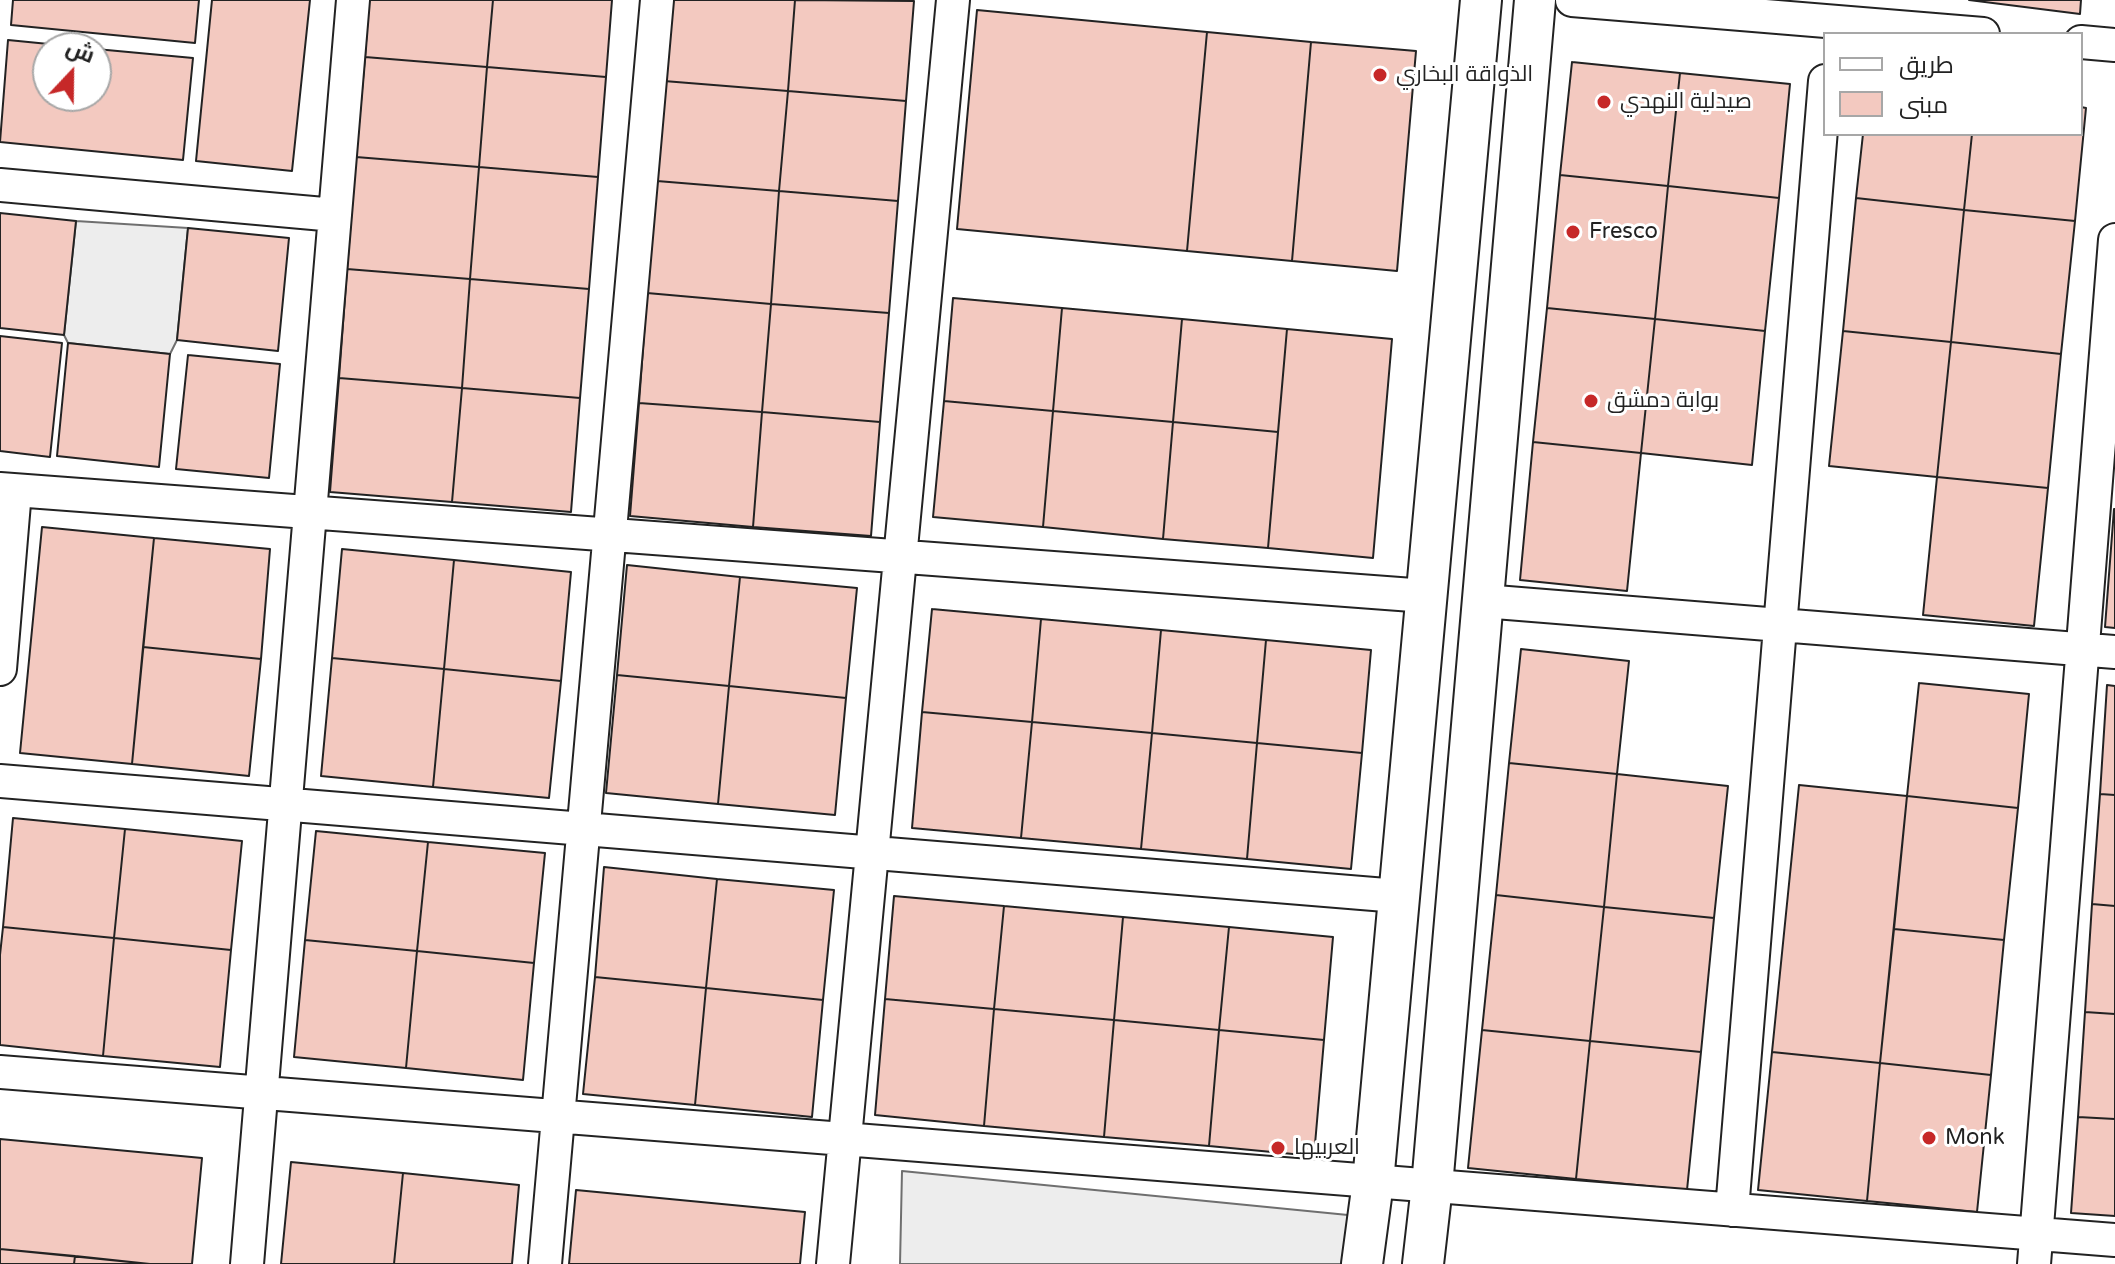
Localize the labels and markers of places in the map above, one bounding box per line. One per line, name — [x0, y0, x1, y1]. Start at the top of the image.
place label: الذواقة البخاري — [1396, 62, 1533, 88]
marker: الذواقة البخاري — [1371, 66, 1389, 84]
place label: صيدلية النهدي — [1620, 89, 1752, 115]
marker: صيدلية النهدي — [1595, 93, 1613, 111]
place label: Fresco — [1589, 219, 1658, 245]
marker: Fresco — [1564, 223, 1582, 241]
place label: بوابة دمشق — [1607, 388, 1719, 414]
marker: بوابة دمشق — [1582, 392, 1600, 410]
place label: Monk — [1945, 1125, 2005, 1151]
marker: Monk — [1920, 1129, 1938, 1147]
place label: العربيها — [1294, 1135, 1360, 1161]
marker: العربيها — [1269, 1139, 1287, 1157]

